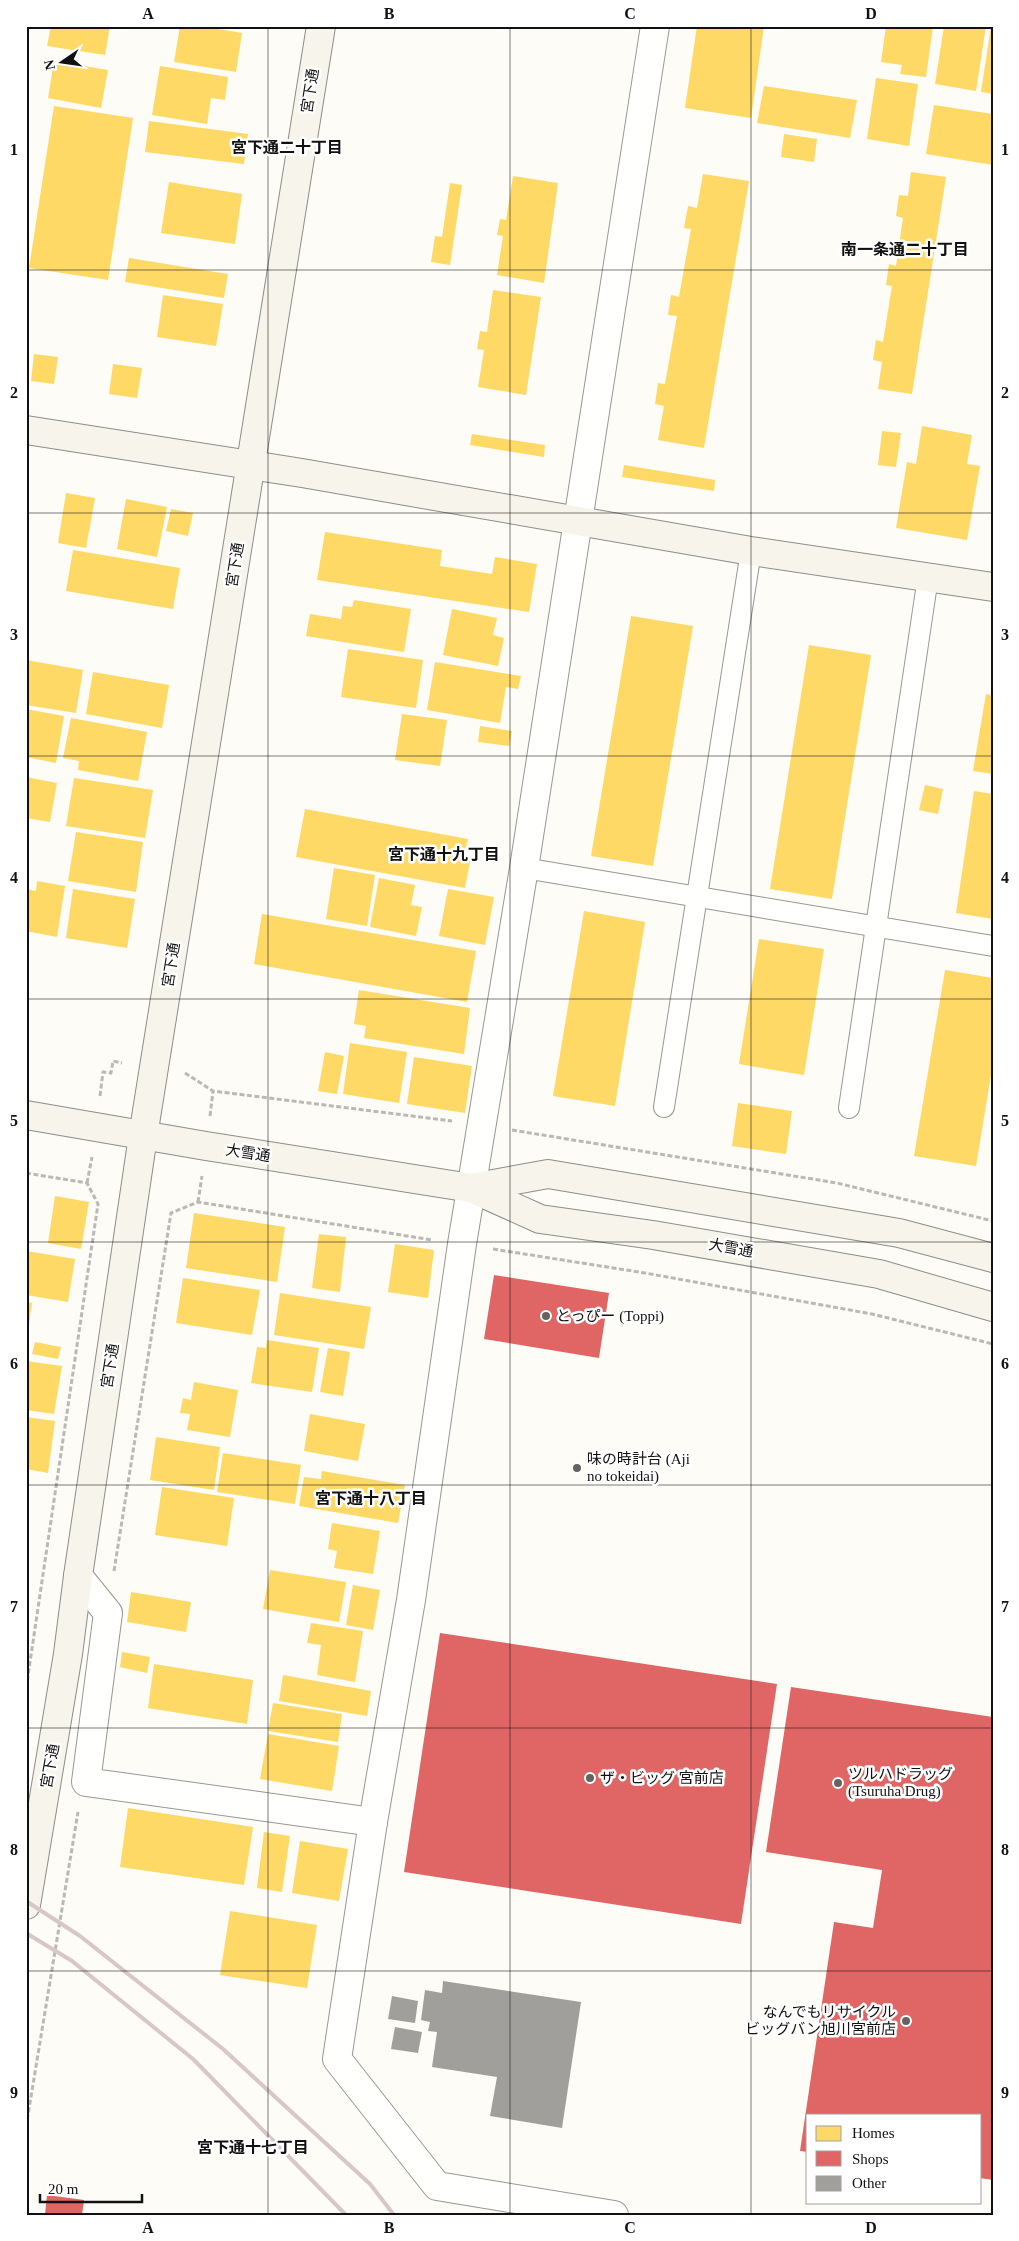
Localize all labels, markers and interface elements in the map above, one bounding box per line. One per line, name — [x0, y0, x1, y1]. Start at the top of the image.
text: A — [142, 5, 154, 22]
text: B — [384, 5, 395, 22]
text: C — [624, 5, 636, 22]
text: D — [865, 5, 877, 22]
north arrow — [38, 38, 88, 88]
text: N — [41, 58, 58, 71]
street label: 宮下通 — [299, 68, 321, 114]
district label: 宮下通二十丁目 — [231, 139, 343, 156]
text: 1 — [10, 141, 18, 158]
text: 1 — [1001, 141, 1009, 158]
district label: 南一条通二十丁目 — [841, 241, 969, 258]
text: 2 — [10, 384, 18, 401]
text: 2 — [1001, 384, 1009, 401]
street label: 宮下通 — [224, 542, 246, 588]
text: 3 — [10, 626, 18, 643]
text: 3 — [1001, 626, 1009, 643]
district label: 宮下通十九丁目 — [388, 846, 500, 863]
text: 4 — [10, 869, 18, 886]
text: 4 — [1001, 869, 1009, 886]
street label: 宮下通 — [160, 942, 182, 988]
text: 5 — [10, 1112, 18, 1129]
text: 5 — [1001, 1112, 1009, 1129]
street label: 大雪通 — [225, 1142, 271, 1164]
street label: 大雪通 — [707, 1236, 755, 1260]
place label: とっぴー (Toppi) — [556, 1308, 664, 1325]
marker: とっぴー (Toppi) — [540, 1310, 552, 1322]
street label: 宮下通 — [99, 1343, 121, 1389]
text: 6 — [10, 1355, 18, 1372]
text: 6 — [1001, 1355, 1009, 1372]
place label: 味の時計台 (Aji no tokeidai) — [587, 1451, 690, 1485]
marker: 味の時計台 (Aji no tokeidai) — [571, 1462, 583, 1474]
district label: 宮下通十八丁目 — [315, 1490, 427, 1507]
text: 7 — [10, 1598, 18, 1615]
text: 7 — [1001, 1598, 1009, 1615]
street label: 宮下通 — [38, 1742, 62, 1790]
place label: ツルハドラッグ (Tsuruha Drug) — [848, 1766, 953, 1800]
place label: ザ・ビッグ 宮前店 — [600, 1770, 724, 1786]
marker: ザ・ビッグ 宮前店 — [584, 1772, 596, 1784]
marker: ツルハドラッグ (Tsuruha Drug) — [832, 1777, 844, 1789]
text: 8 — [10, 1841, 18, 1858]
text: 8 — [1001, 1841, 1009, 1858]
place label: なんでもリサイクル ビッグバン旭川宮前店 — [745, 2004, 896, 2037]
marker: なんでもリサイクル ビッグバン旭川宮前店 — [900, 2015, 912, 2027]
text: 9 — [10, 2084, 18, 2101]
text: 9 — [1001, 2084, 1009, 2101]
legend — [806, 2114, 982, 2204]
text: Homes — [852, 2125, 895, 2141]
district label: 宮下通十七丁目 — [197, 2139, 309, 2156]
text: Shops — [852, 2151, 889, 2167]
scale bar — [40, 2171, 142, 2203]
text: Other — [852, 2175, 886, 2191]
text: 20 m — [48, 2181, 79, 2197]
text: A — [142, 2219, 154, 2236]
text: B — [384, 2219, 395, 2236]
text: C — [624, 2219, 636, 2236]
text: D — [865, 2219, 877, 2236]

